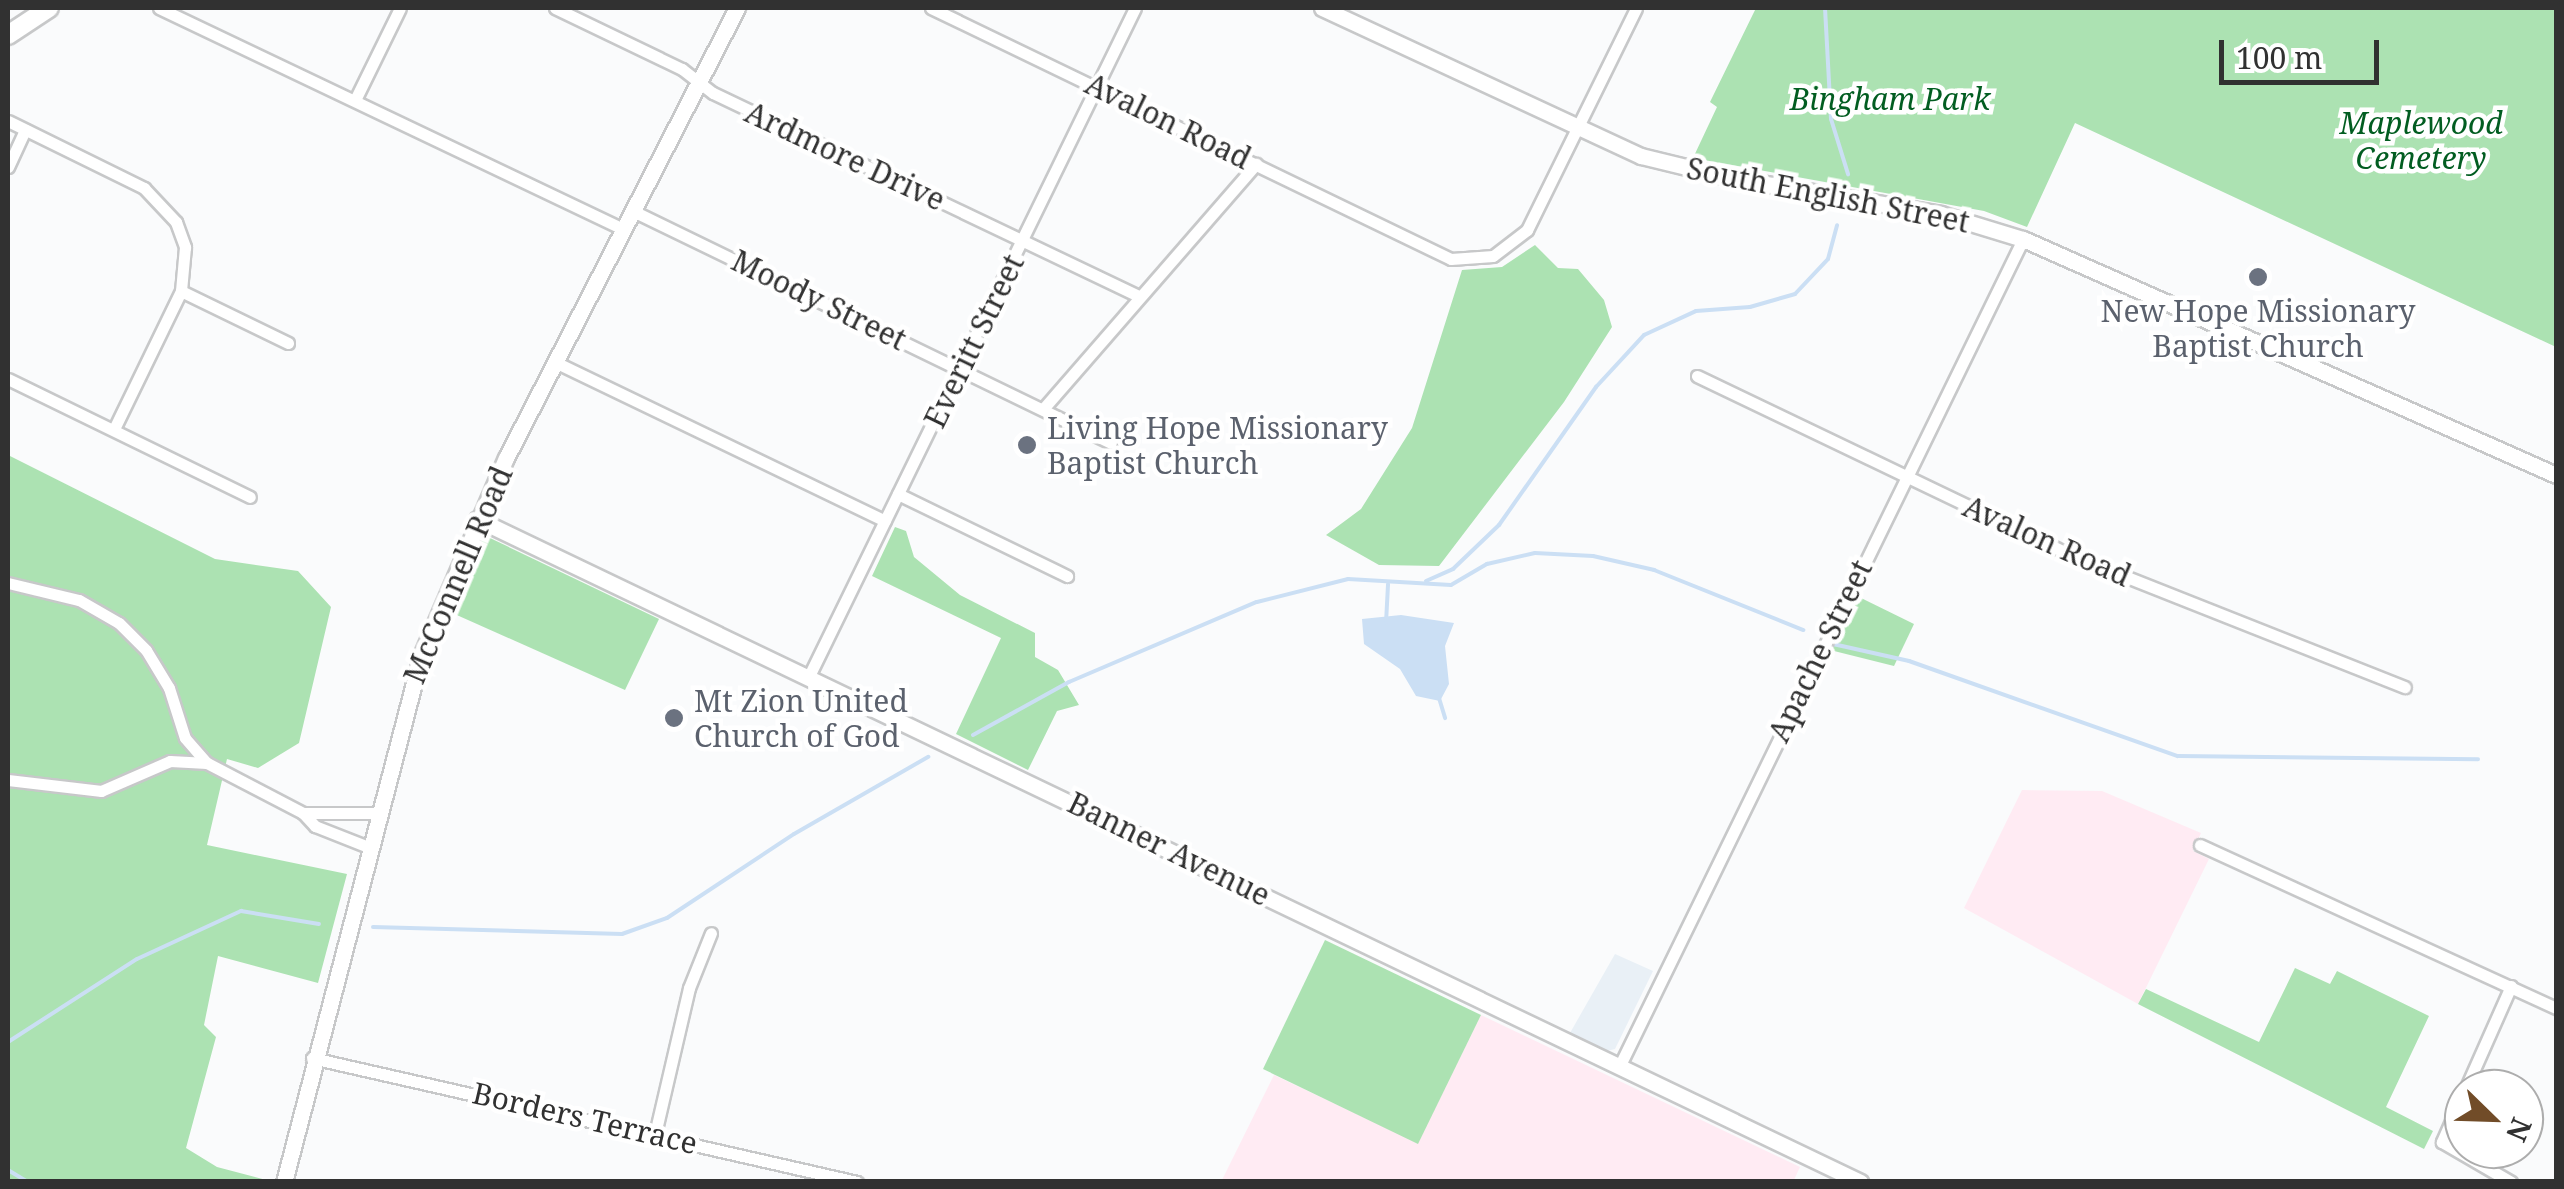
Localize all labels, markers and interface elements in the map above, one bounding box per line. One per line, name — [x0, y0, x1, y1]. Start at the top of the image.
scale bar — [2224, 20, 2384, 82]
text: 100 m — [2236, 37, 2322, 78]
street label: Avalon Road — [1079, 65, 1257, 177]
park label: Bingham Park — [1790, 81, 1990, 117]
street label: Ardmore Drive — [739, 94, 951, 218]
park label: Maplewood Cemetery — [2339, 105, 2503, 176]
street label: South English Street — [1684, 150, 1972, 240]
street label: Moody Street — [726, 242, 912, 358]
street label: Everitt Street — [917, 248, 1031, 434]
marker: New Hope Missionary Baptist Church — [2247, 266, 2269, 288]
place label: New Hope Missionary Baptist Church — [2101, 293, 2415, 364]
place label: Living Hope Missionary Baptist Church — [1047, 410, 1388, 480]
marker: Living Hope Missionary Baptist Church — [1016, 434, 1038, 456]
street label: McConnell Road — [396, 461, 520, 689]
street label: Avalon Road — [1958, 488, 2136, 594]
street label: Apache Street — [1760, 554, 1880, 748]
place label: Mt Zion United Church of God — [694, 683, 908, 754]
marker: Mt Zion United Church of God — [663, 707, 685, 729]
street label: Banner Avenue — [1062, 785, 1276, 913]
north arrow — [2444, 1069, 2544, 1169]
street label: Borders Terrace — [469, 1075, 701, 1161]
text: N — [2498, 1112, 2542, 1148]

